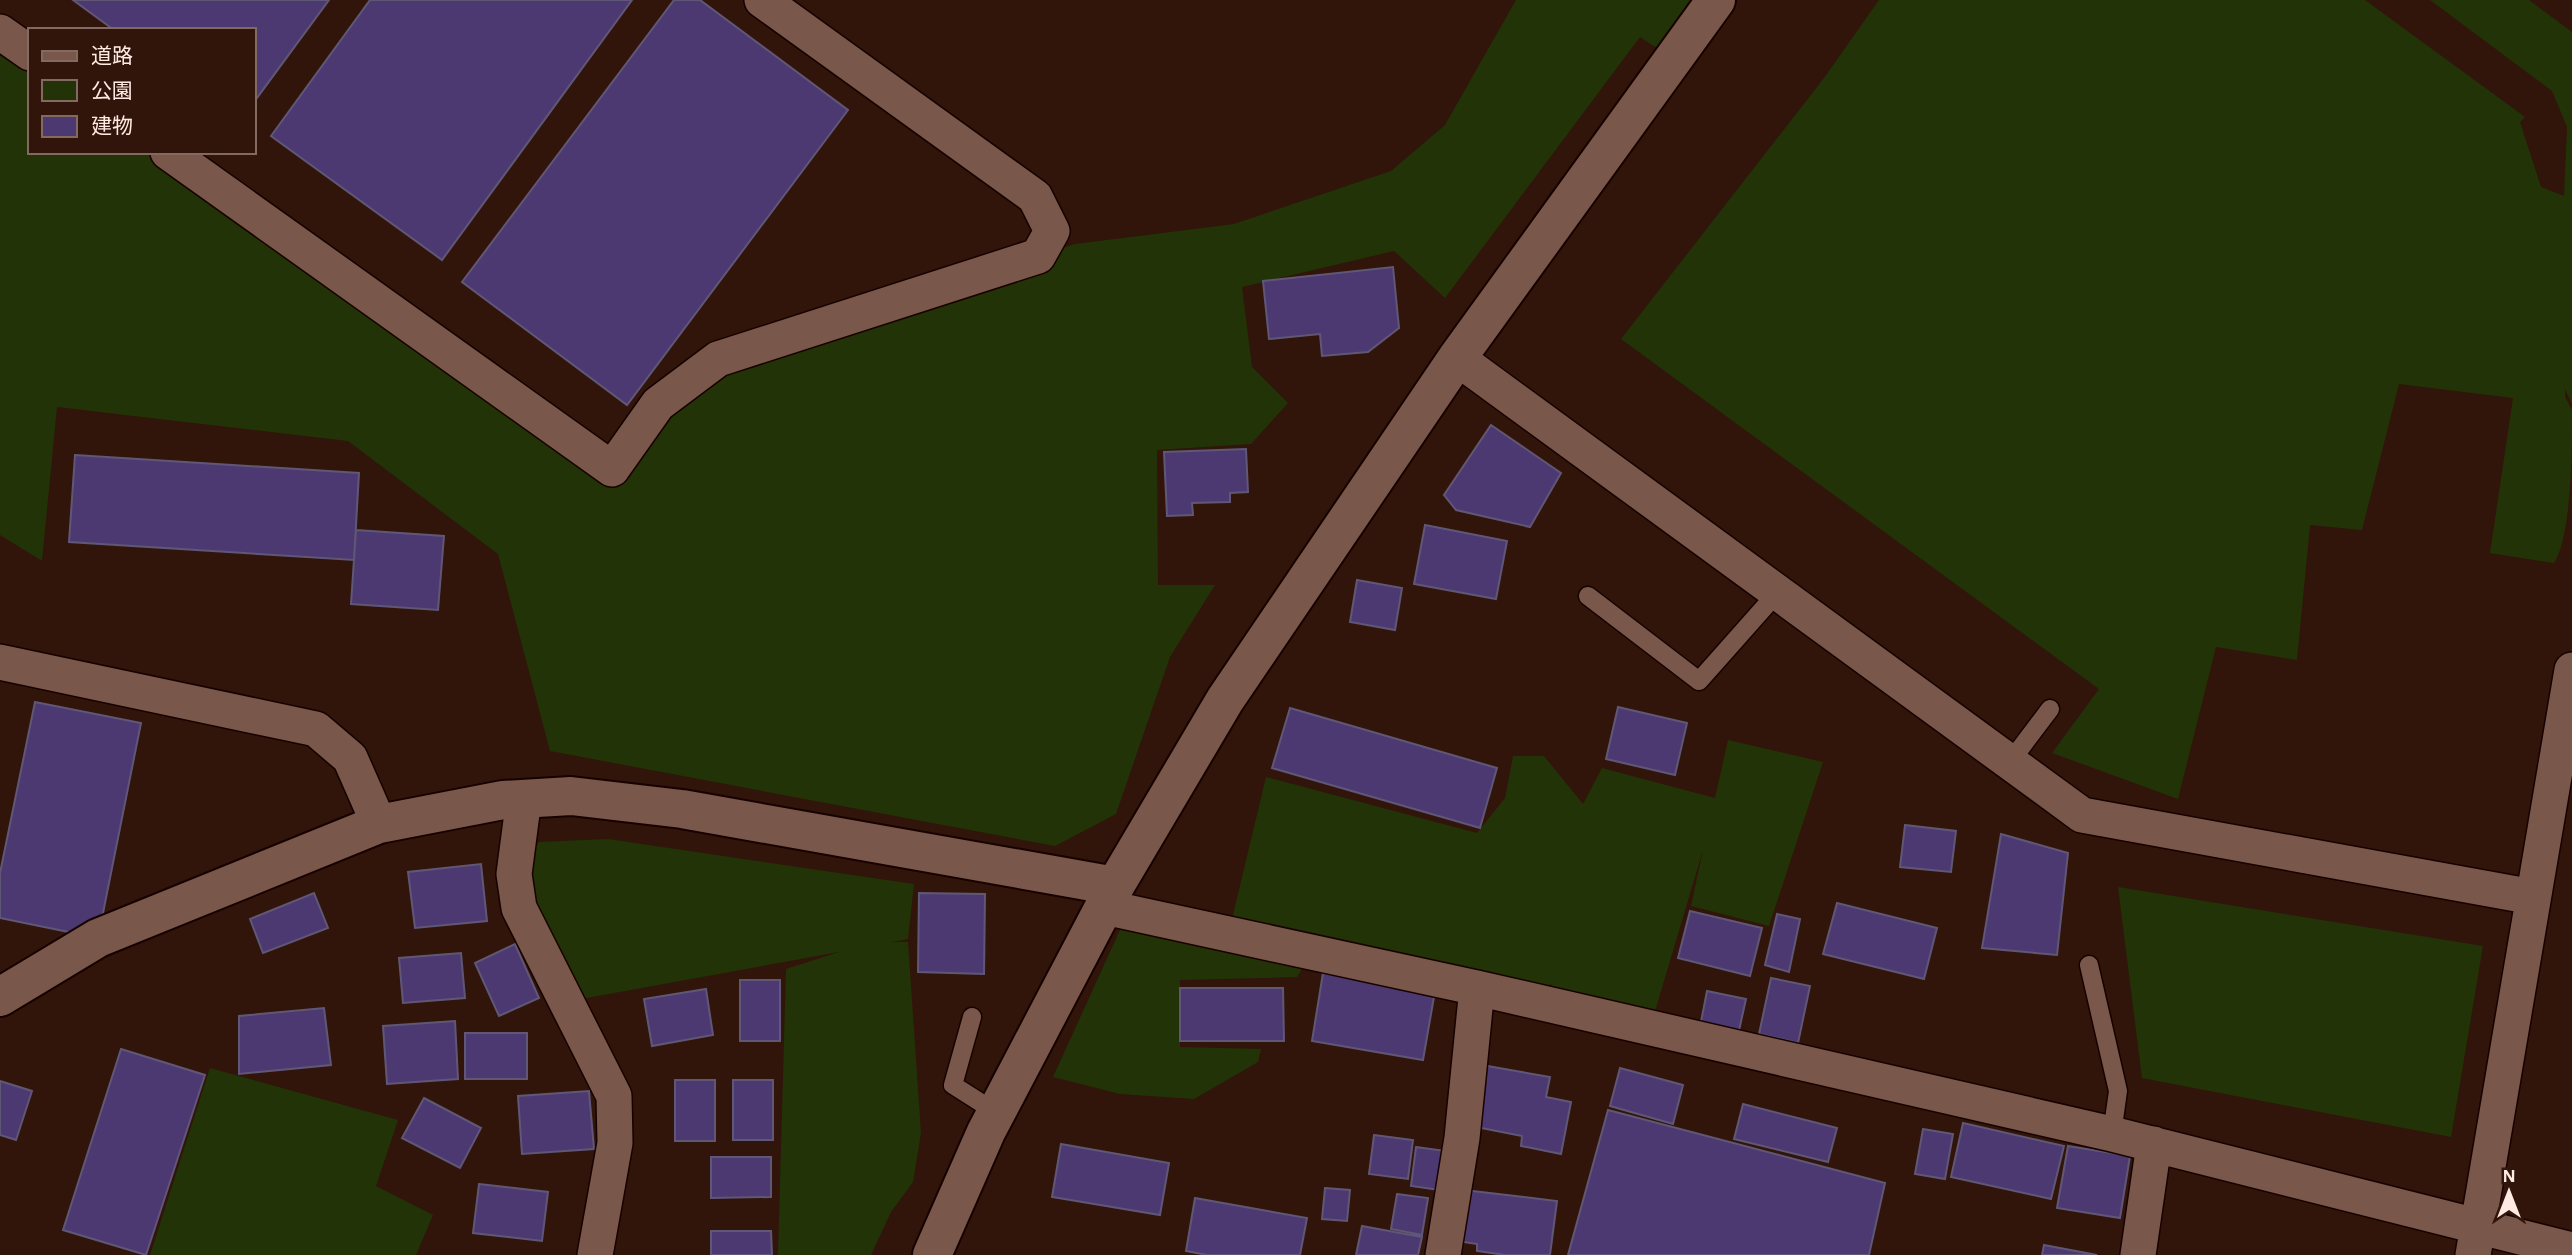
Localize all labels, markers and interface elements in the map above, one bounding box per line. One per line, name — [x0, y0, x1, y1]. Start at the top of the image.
legend — [28, 28, 256, 154]
text: 道路 — [91, 45, 133, 67]
text: 公園 — [91, 81, 133, 102]
text: 建物 — [91, 115, 133, 137]
north arrow — [2474, 1157, 2544, 1227]
text: N — [2502, 1167, 2516, 1186]

